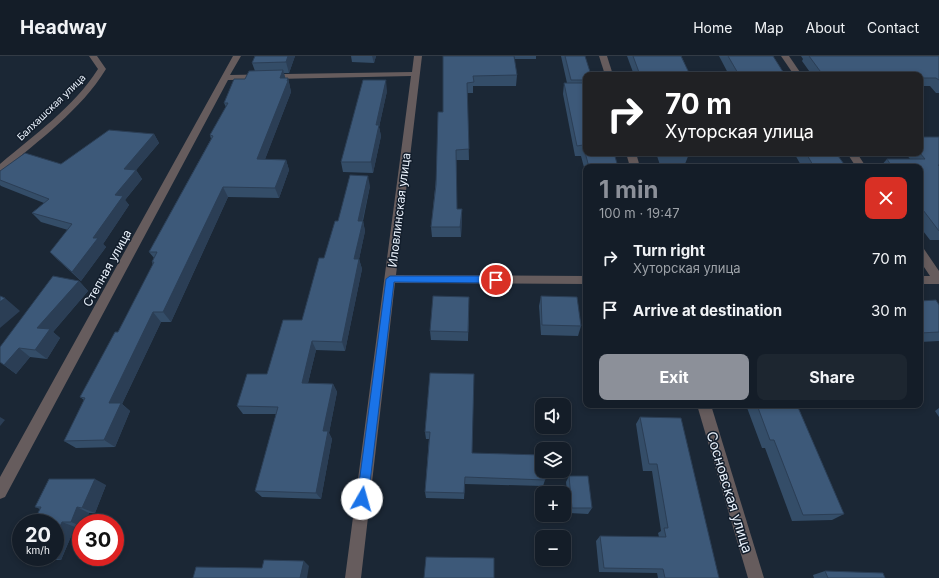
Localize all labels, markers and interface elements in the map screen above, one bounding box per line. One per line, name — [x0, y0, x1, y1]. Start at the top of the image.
text: Headway — [20, 16, 107, 39]
text: Home — [693, 19, 732, 36]
text: Map — [754, 19, 784, 36]
text: About — [806, 19, 845, 36]
text: Contact — [867, 19, 919, 36]
street label: Балхашская улица — [14, 71, 88, 143]
text: 70 m — [665, 87, 732, 121]
icon: right — [599, 88, 651, 140]
text: Хуторская улица — [665, 121, 814, 142]
street label: Иловлинская улица — [385, 152, 413, 268]
text: 1 min — [599, 175, 658, 204]
button: close — [865, 177, 907, 219]
text: 100 m · 19:47 — [599, 205, 680, 221]
street label: Степная улица — [80, 227, 134, 309]
text: Turn right — [633, 241, 705, 260]
icon: right — [599, 247, 621, 269]
text: 70 m — [872, 249, 907, 268]
text: Хуторская улица — [633, 260, 741, 276]
pin — [479, 263, 513, 297]
icon: arrive — [485, 269, 507, 291]
icon: arrive — [599, 299, 621, 321]
text: Arrive at destination — [633, 301, 782, 320]
text: 30 m — [871, 301, 907, 320]
button: Exit — [599, 354, 749, 400]
button: Share — [757, 354, 907, 400]
map controls — [535, 398, 571, 566]
button: sound — [535, 398, 571, 434]
street label: Сосновская улица — [703, 429, 757, 555]
button: layers — [535, 442, 571, 478]
position arrow — [341, 478, 383, 520]
button: + — [535, 486, 571, 522]
speed limit sign: 30 — [72, 514, 124, 566]
text: 20 — [25, 523, 51, 547]
button: − — [535, 530, 571, 566]
text: km/h — [26, 544, 50, 556]

